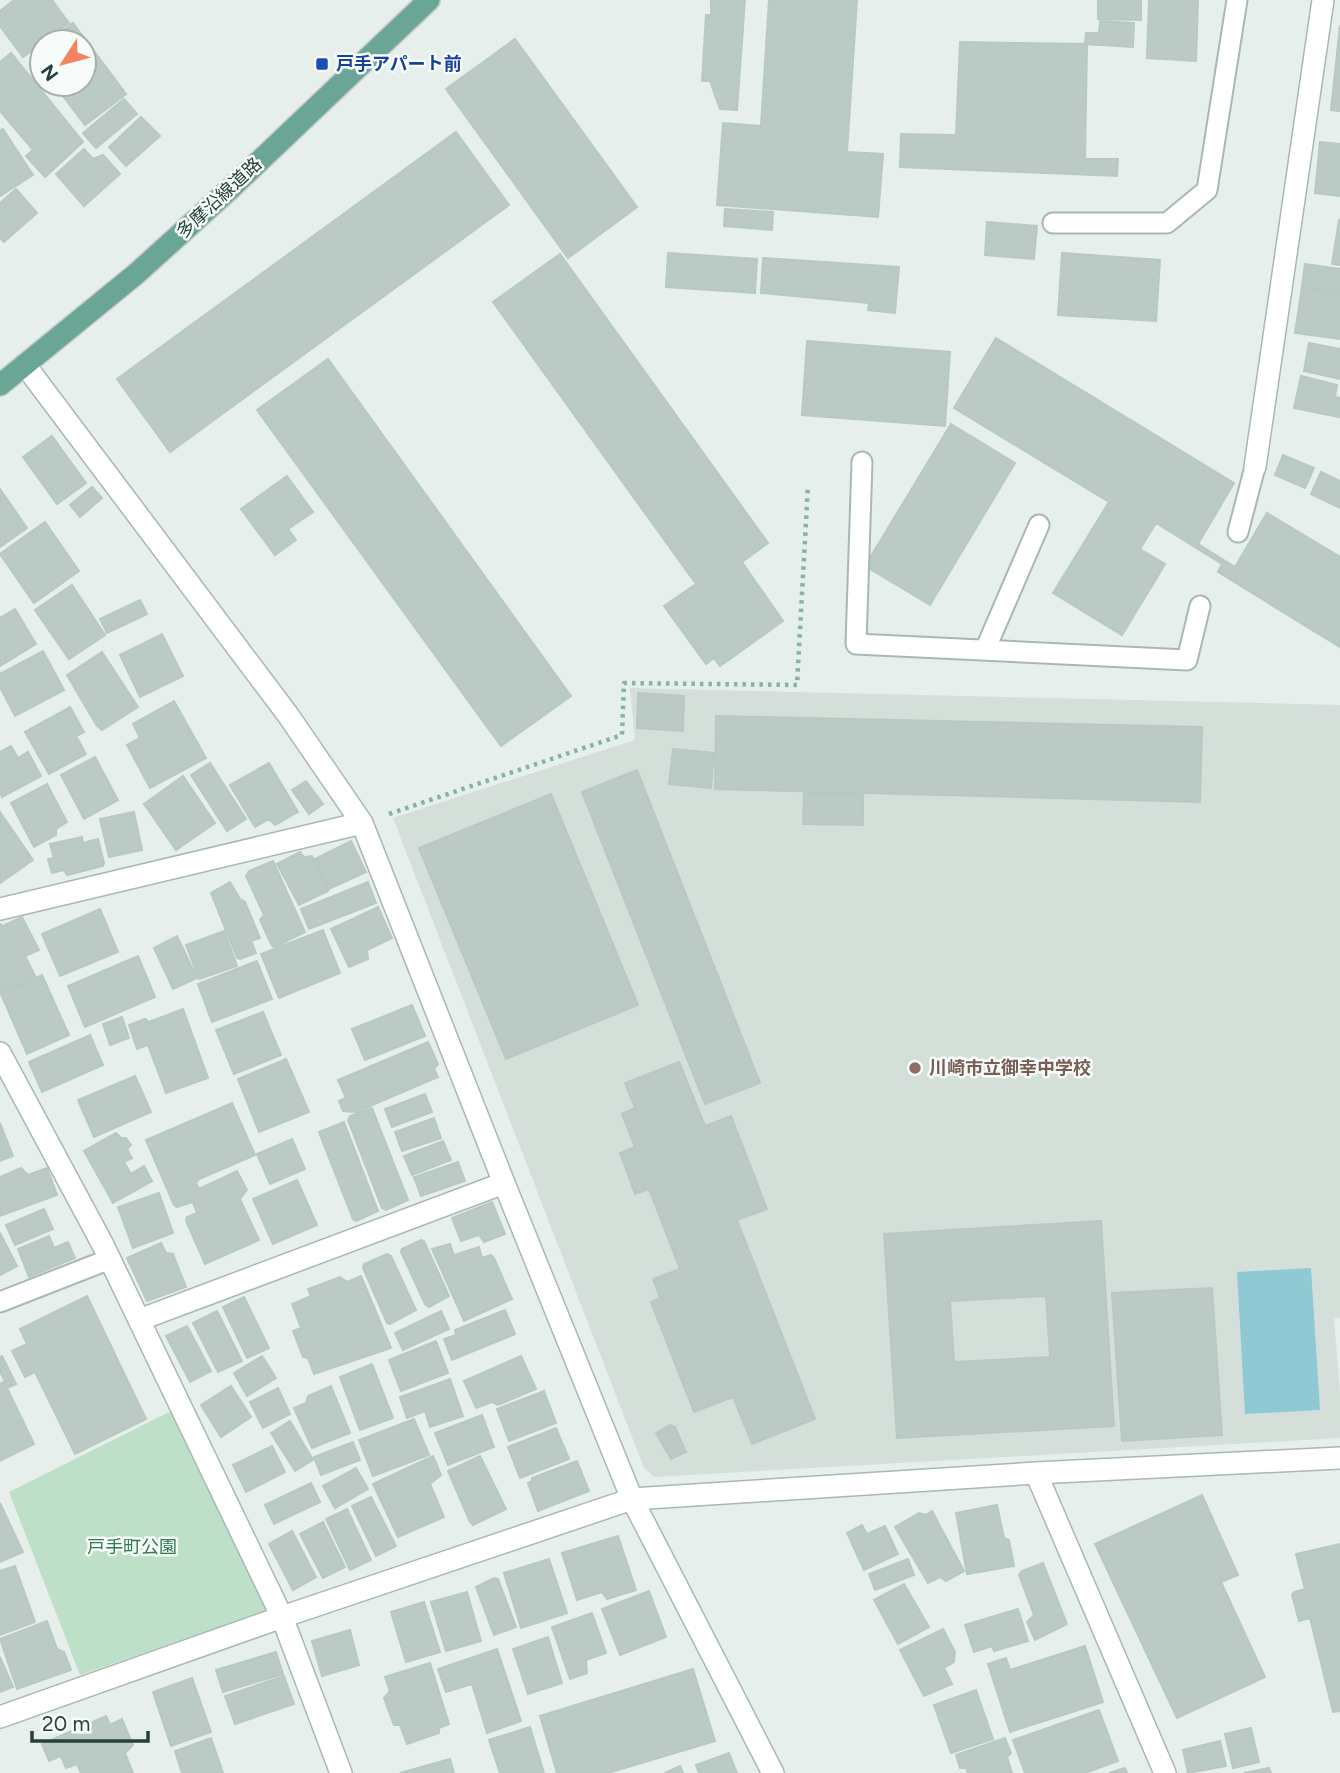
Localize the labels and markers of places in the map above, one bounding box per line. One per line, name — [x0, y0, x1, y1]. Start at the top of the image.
place label: 戸手アパート前 — [336, 53, 462, 75]
marker: 戸手アパート前 — [314, 56, 330, 72]
place label: 川崎市立御幸中学校 — [929, 1057, 1091, 1079]
marker: 川崎市立御幸中学校 — [907, 1060, 923, 1076]

